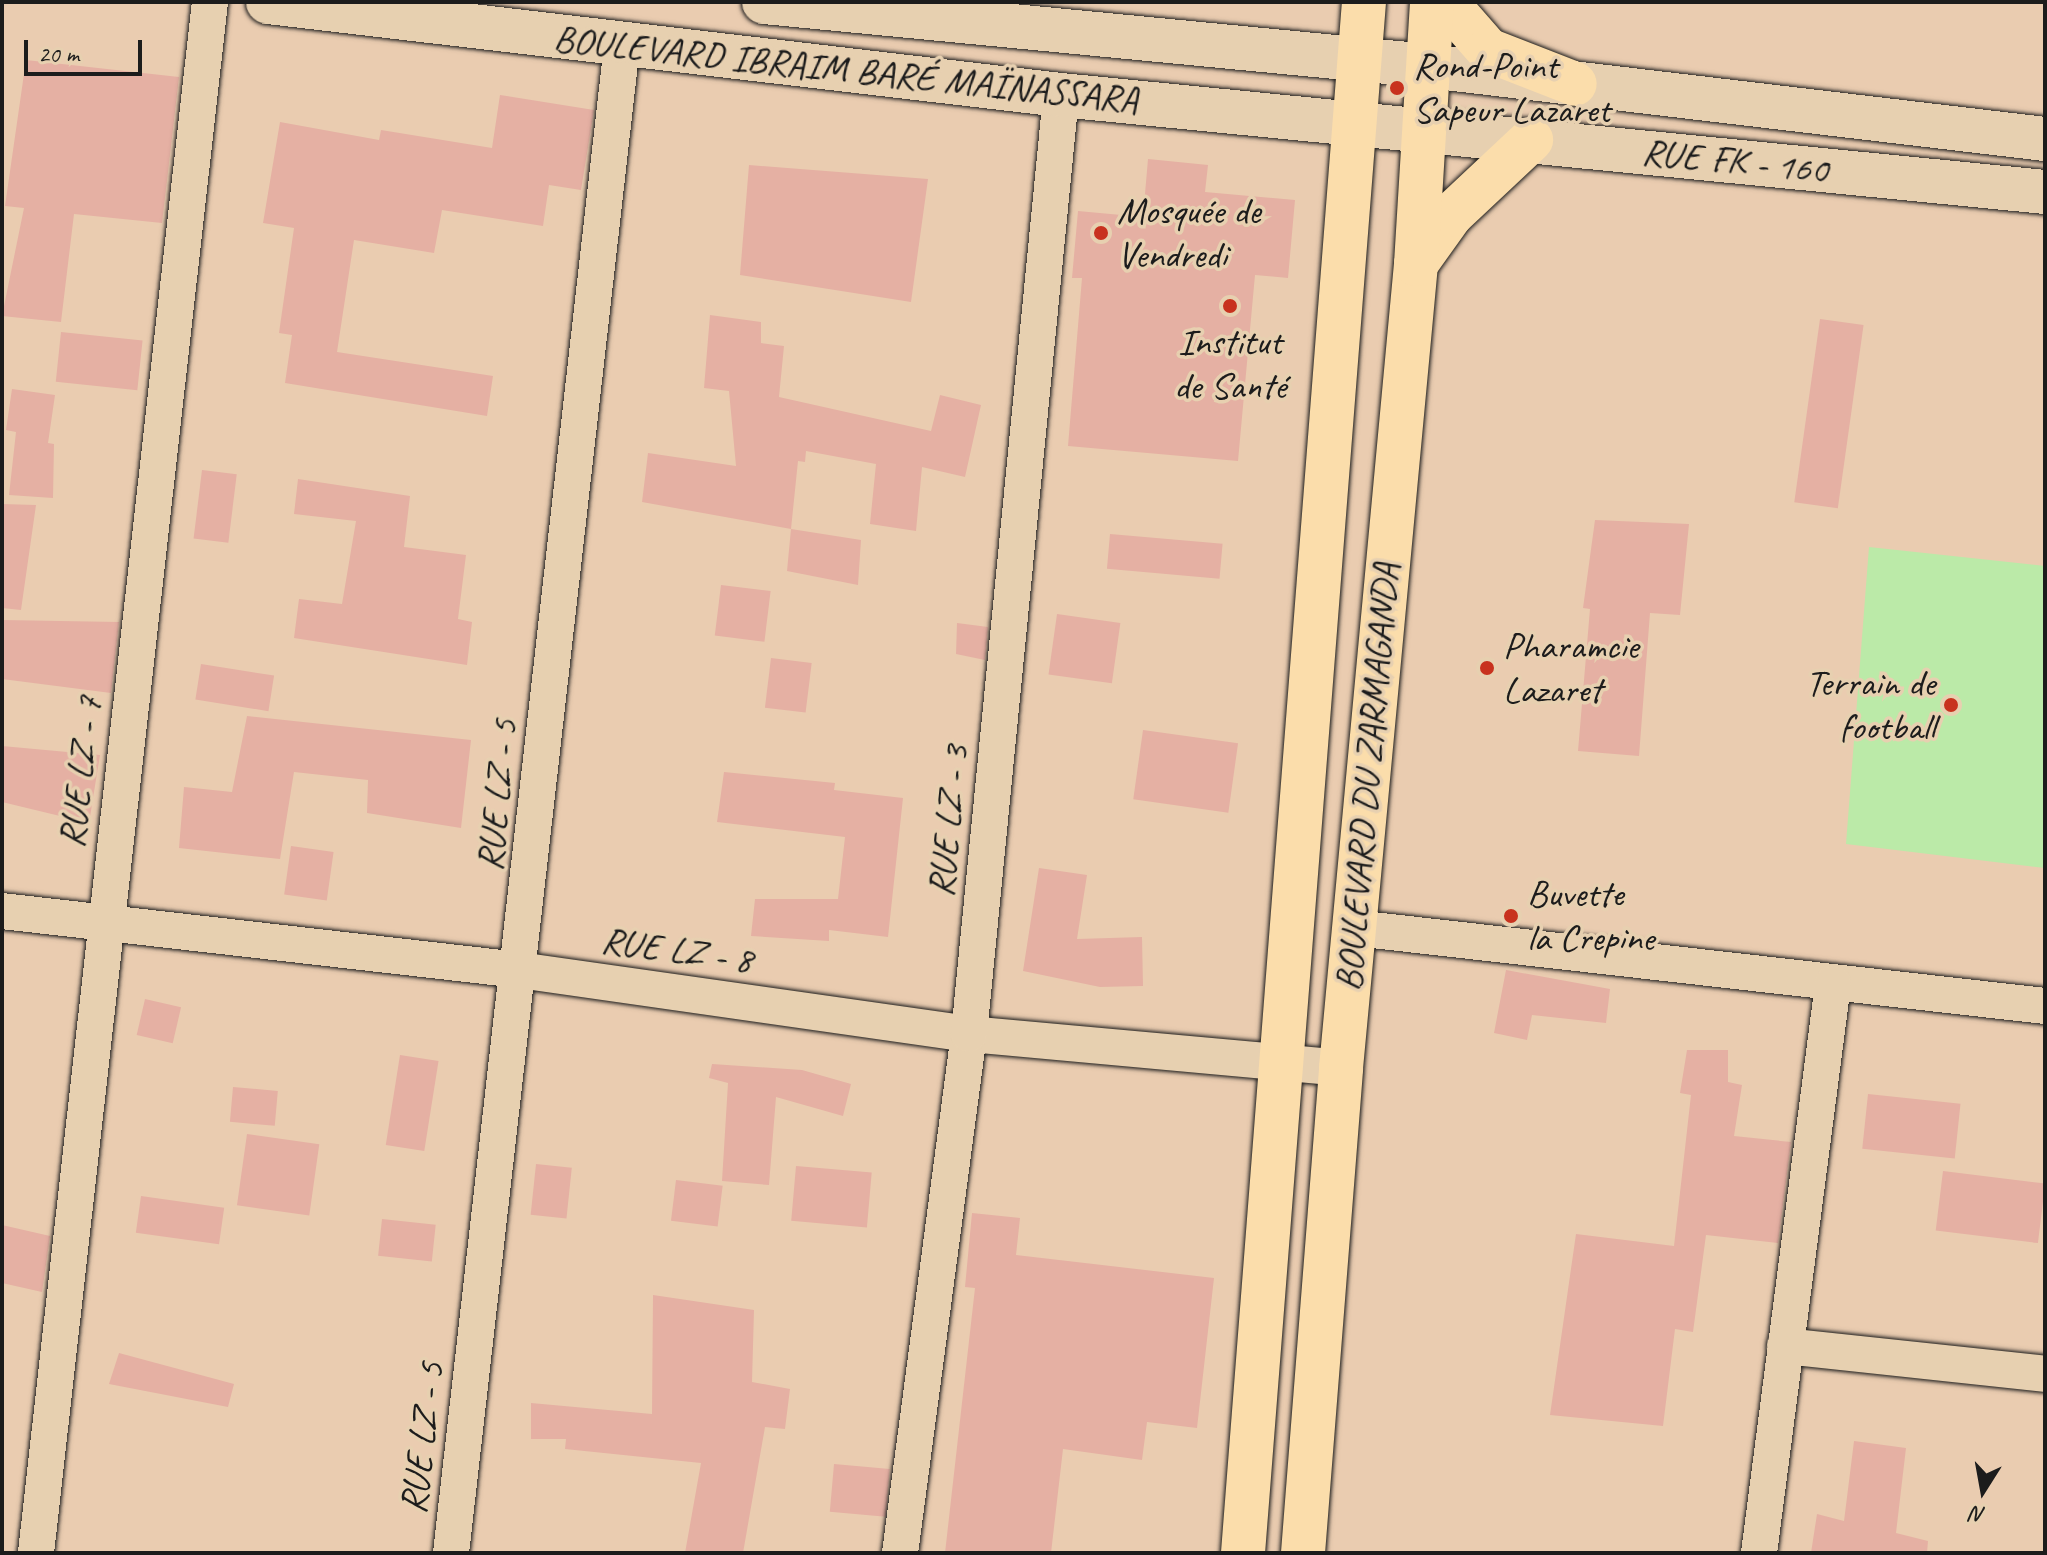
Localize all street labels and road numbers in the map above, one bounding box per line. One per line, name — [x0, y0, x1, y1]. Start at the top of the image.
street label: BOULEVARD IBRAIM BARÉ MAÏNASSARA — [552, 16, 1140, 122]
street label: RUE FK - 160 — [1640, 129, 1830, 193]
street label: BOULEVARD DU ZARMAGANDA — [1326, 561, 1408, 993]
street label: RUE LZ - 7 — [48, 694, 112, 850]
street label: RUE LZ - 5 — [466, 717, 528, 873]
street label: RUE LZ - 3 — [917, 743, 979, 899]
street label: RUE LZ - 8 — [599, 917, 755, 983]
street label: RUE LZ - 5 — [390, 1360, 454, 1516]

